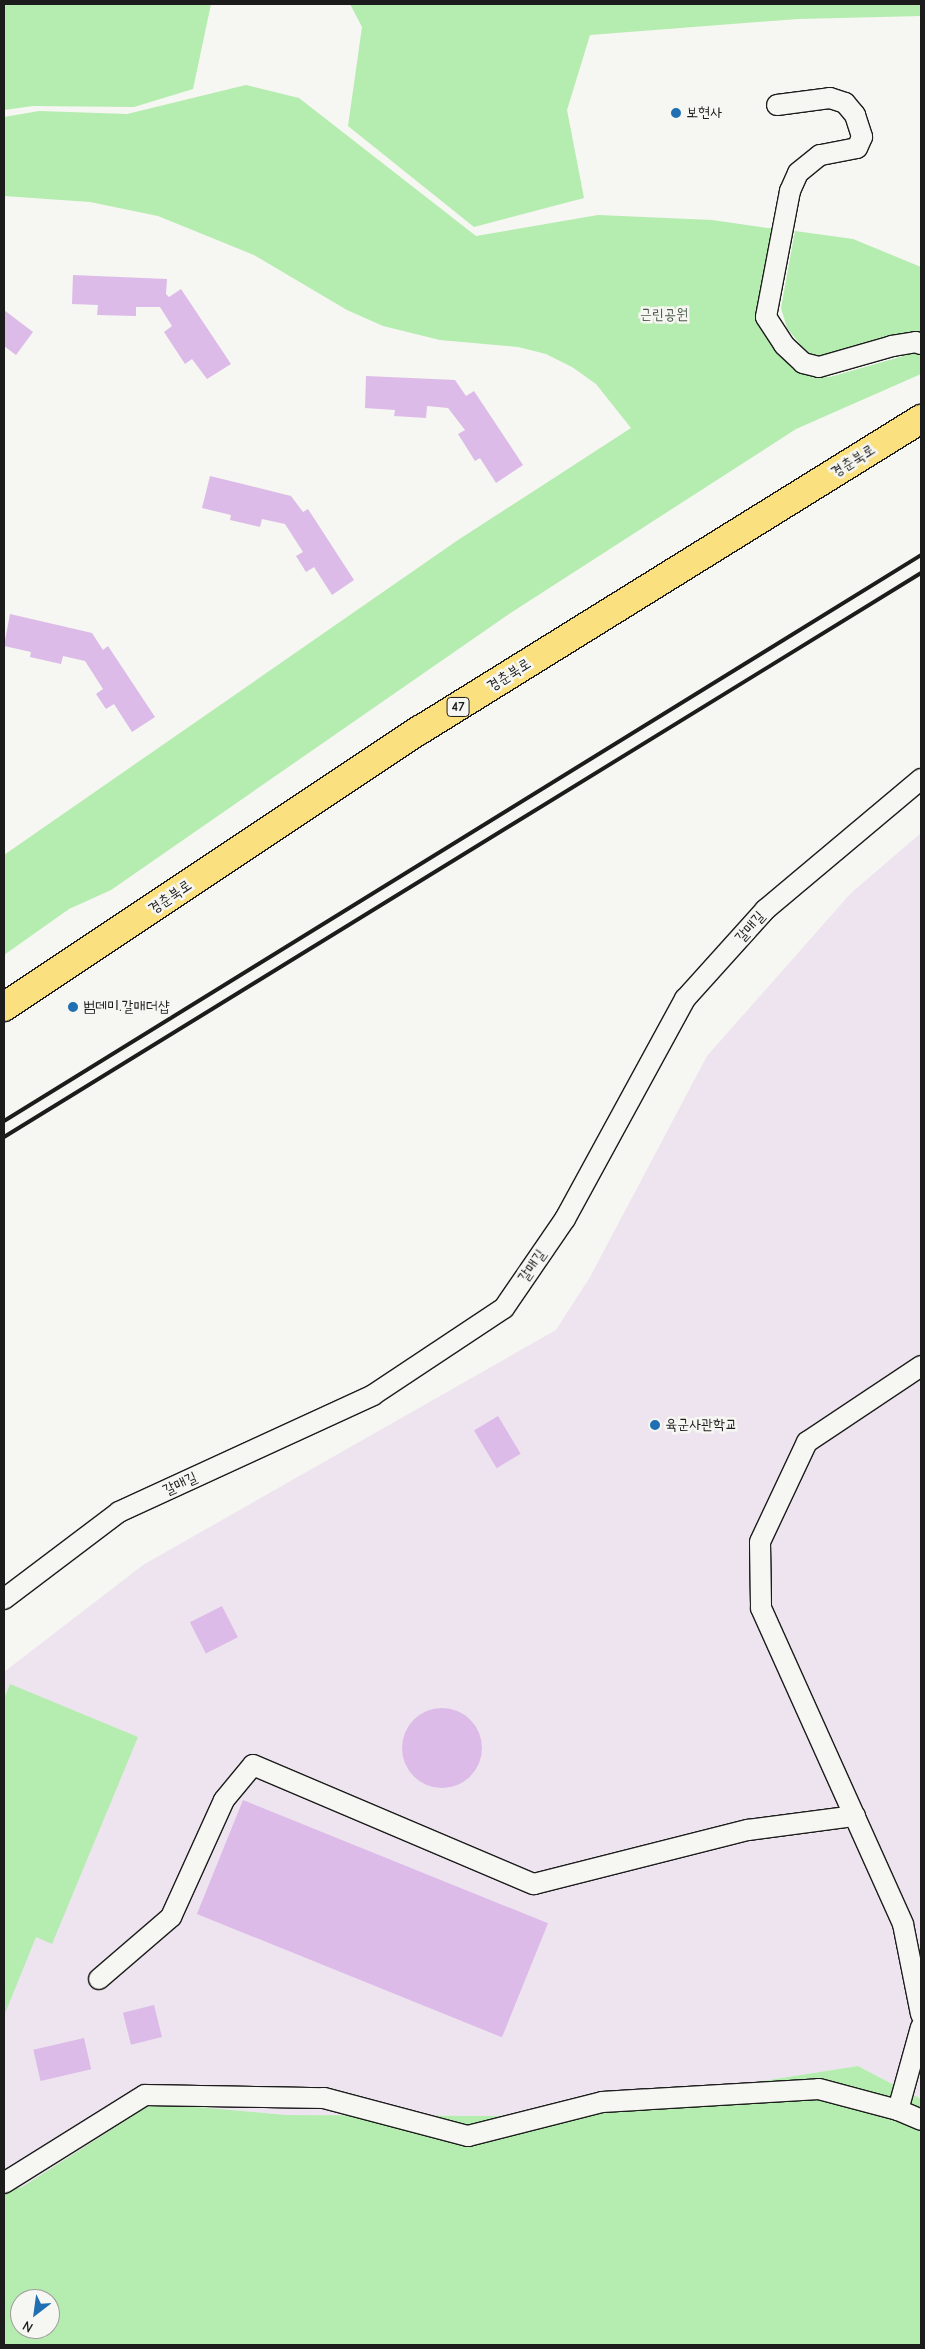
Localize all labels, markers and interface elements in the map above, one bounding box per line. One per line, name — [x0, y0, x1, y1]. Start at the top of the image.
place label: 보현사 — [686, 104, 722, 122]
marker: 보현사 — [670, 107, 682, 119]
park label: 근린공원 — [640, 306, 688, 324]
street label: 경춘북로 — [828, 441, 878, 481]
street label: 경춘북로 — [484, 655, 534, 695]
road number: 47 — [446, 696, 470, 719]
street label: 경춘북로 — [145, 876, 195, 918]
street label: 갈매길 — [731, 908, 769, 946]
place label: 범데미.갈매더샵 — [83, 998, 170, 1016]
marker: 범데미.갈매더샵 — [67, 1001, 79, 1013]
street label: 갈매길 — [514, 1246, 550, 1286]
place label: 육군사관학교 — [665, 1416, 737, 1434]
marker: 육군사관학교 — [649, 1419, 661, 1431]
street label: 갈매길 — [160, 1468, 200, 1500]
north arrow — [10, 2289, 60, 2339]
text: N — [20, 2317, 36, 2336]

